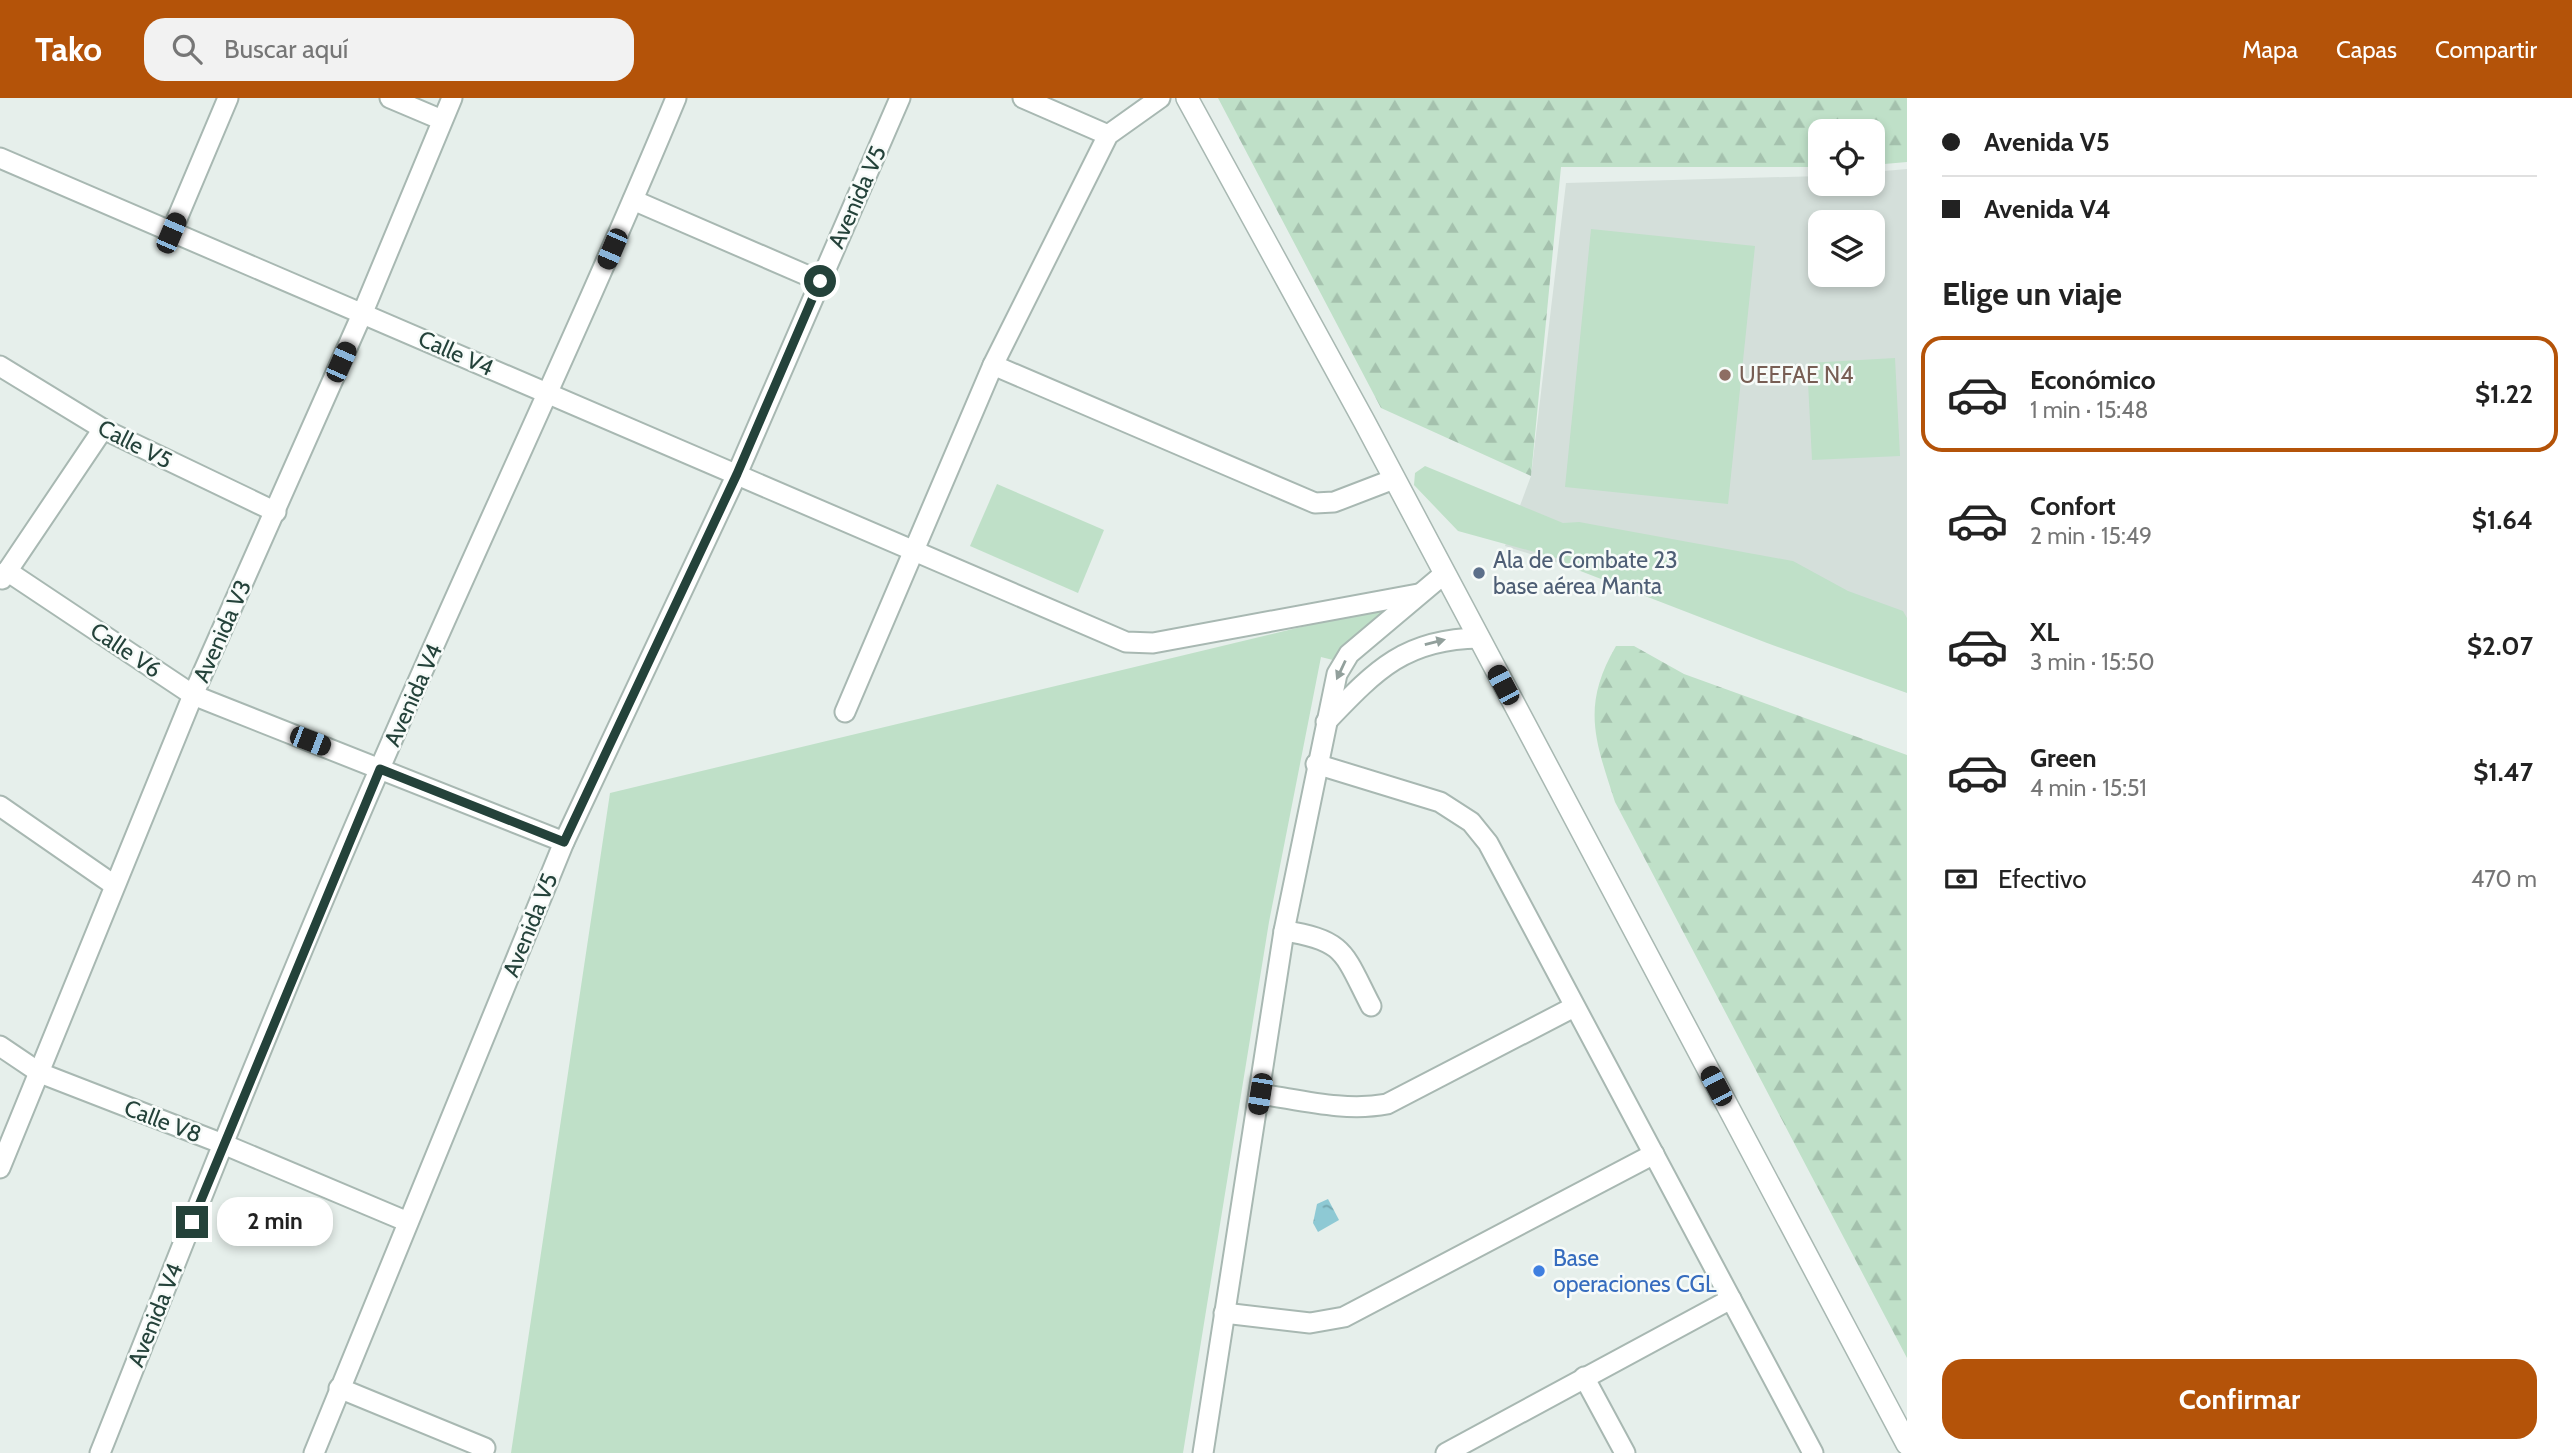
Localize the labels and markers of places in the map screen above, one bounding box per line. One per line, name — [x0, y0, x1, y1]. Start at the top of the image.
place label: UEEFAE N4 — [1739, 361, 1854, 389]
marker: UEEFAE N4 — [1717, 367, 1733, 383]
place label: Ala de Combate 23 base aérea Manta — [1493, 546, 1678, 600]
marker: Ala de Combate 23 base aérea Manta — [1471, 565, 1487, 581]
place label: Base operaciones CGL — [1553, 1244, 1717, 1298]
marker: Base operaciones CGL — [1531, 1263, 1547, 1279]

